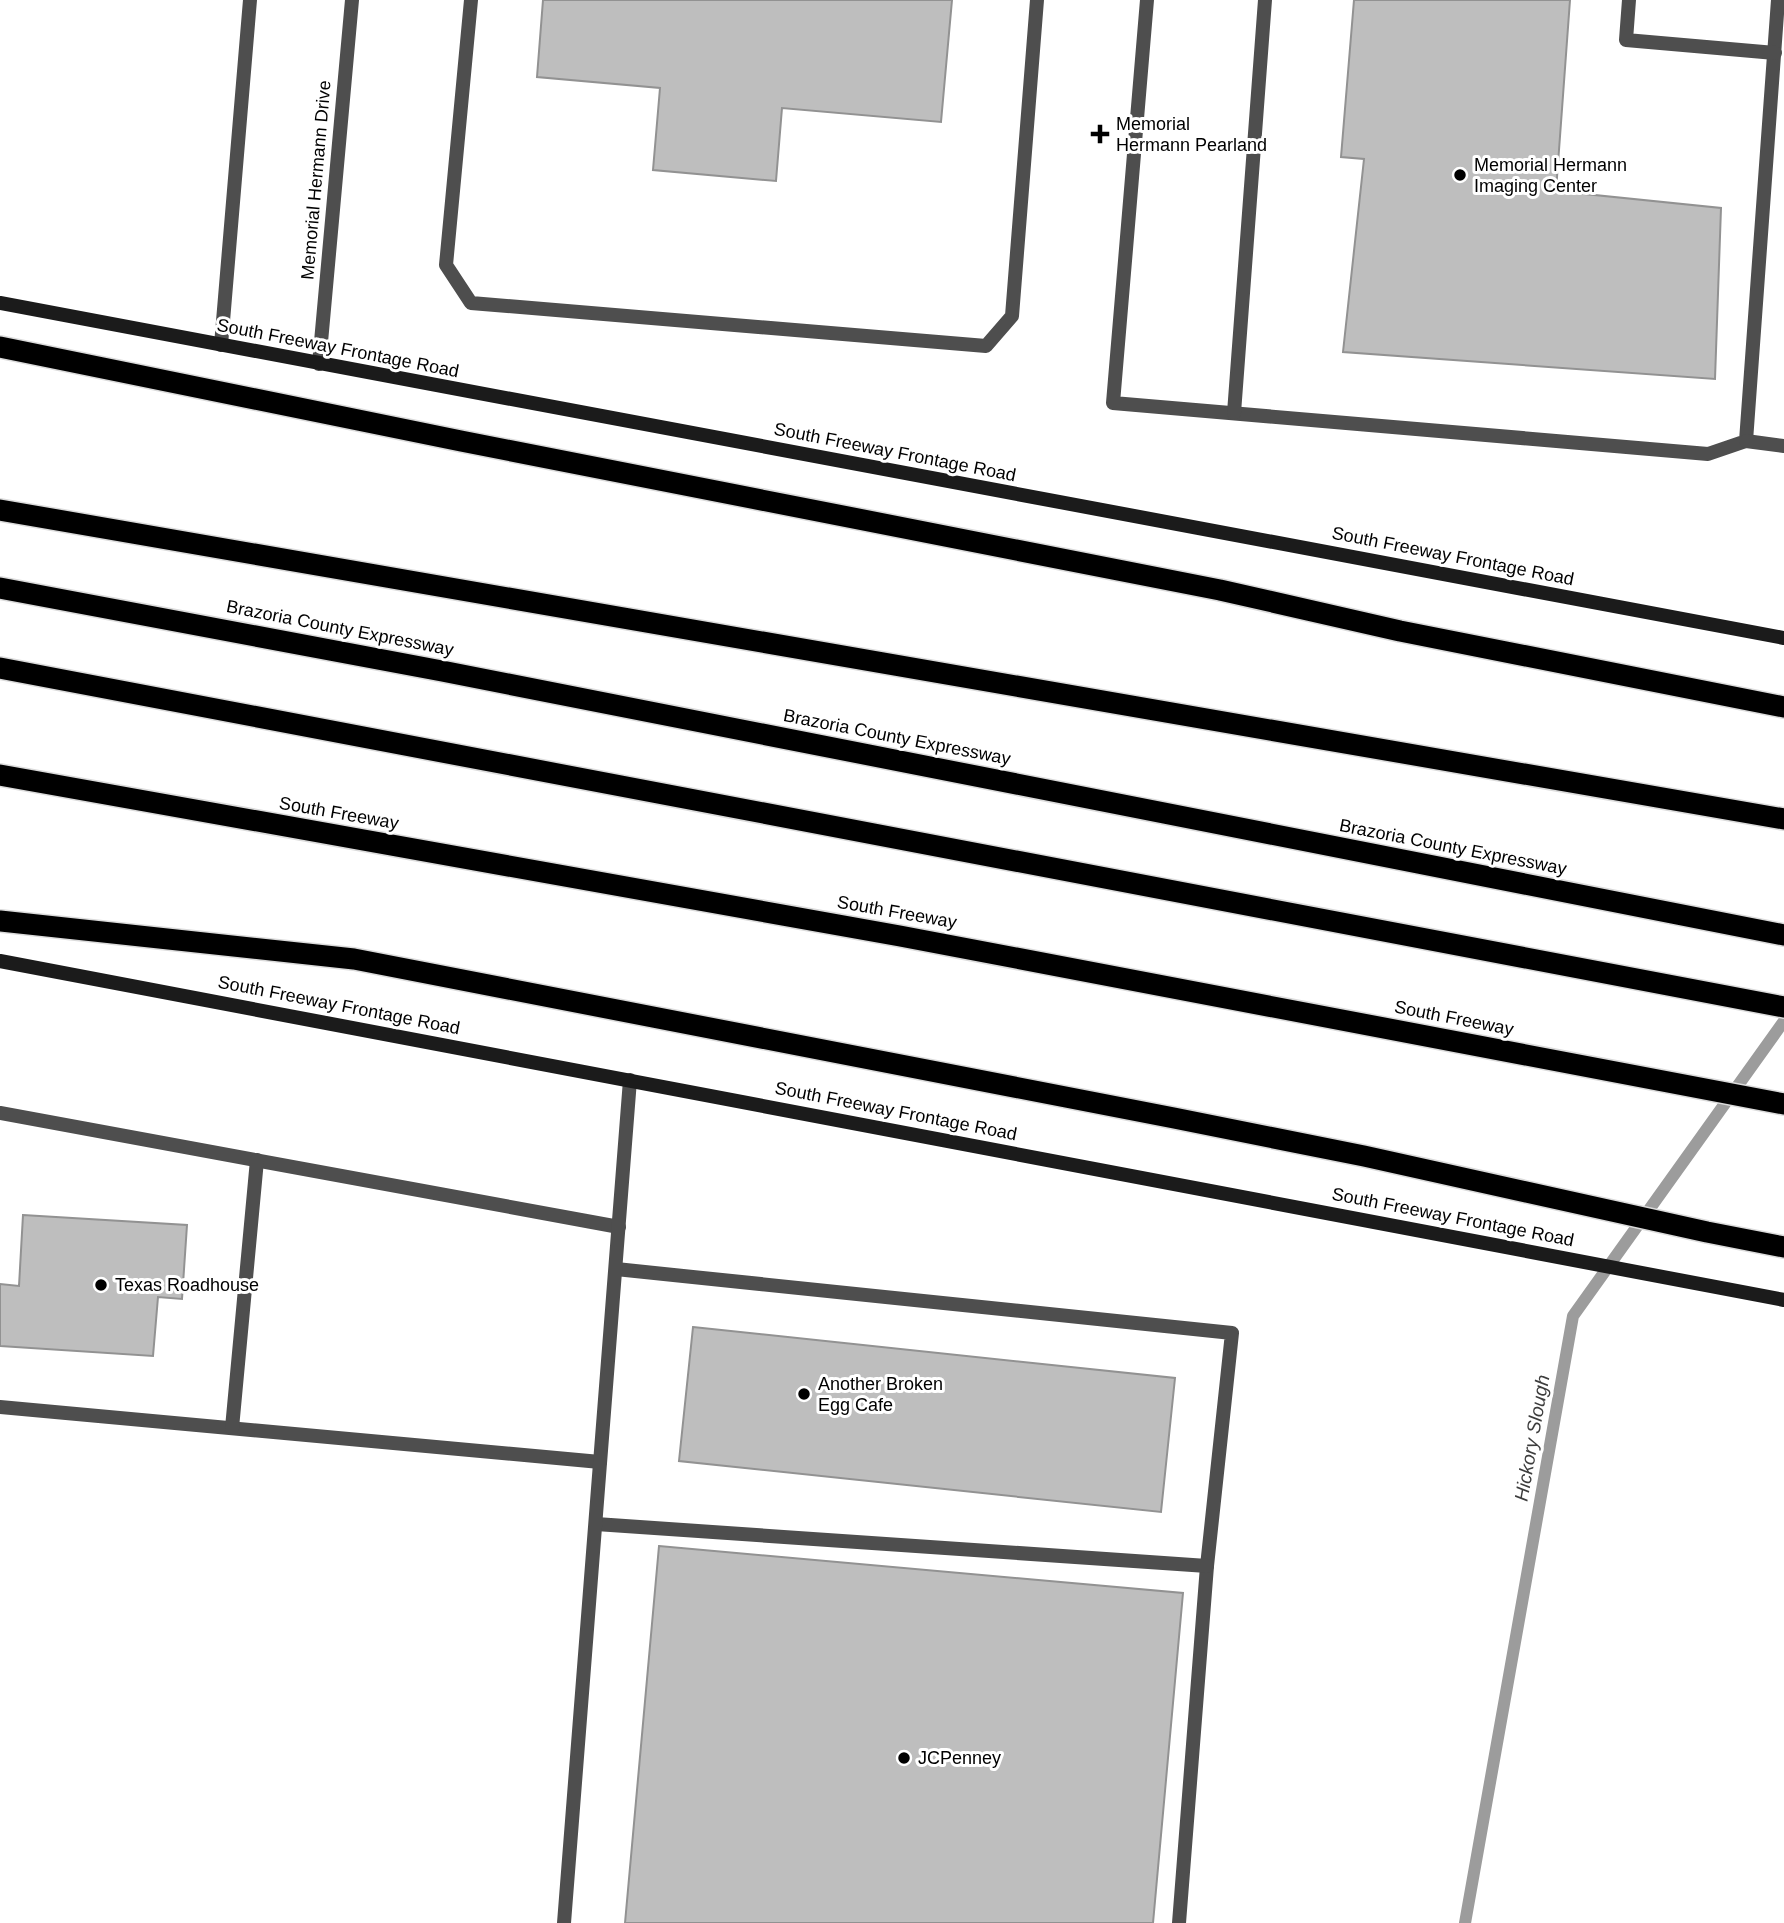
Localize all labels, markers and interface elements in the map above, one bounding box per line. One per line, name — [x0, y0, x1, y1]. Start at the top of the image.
street label: Memorial Hermann Drive — [297, 79, 335, 281]
place label: Memorial Hermann Pearland — [1116, 114, 1267, 155]
marker: Memorial Hermann Pearland — [1090, 124, 1110, 144]
place label: Memorial Hermann Imaging Center — [1474, 155, 1627, 196]
marker: Memorial Hermann Imaging Center — [1452, 167, 1468, 183]
street label: South Freeway Frontage Road — [215, 315, 461, 381]
street label: South Freeway Frontage Road — [772, 419, 1018, 485]
street label: South Freeway Frontage Road — [1330, 523, 1576, 589]
street label: Brazoria County Expressway — [225, 596, 455, 660]
street label: Brazoria County Expressway — [782, 705, 1012, 769]
street label: South Freeway — [278, 793, 400, 833]
street label: Brazoria County Expressway — [1338, 815, 1568, 879]
street label: South Freeway — [836, 892, 958, 932]
street label: South Freeway Frontage Road — [216, 972, 462, 1038]
street label: South Freeway — [1393, 997, 1515, 1039]
street label: South Freeway Frontage Road — [773, 1078, 1019, 1144]
street label: South Freeway Frontage Road — [1330, 1184, 1576, 1250]
place label: Texas Roadhouse — [115, 1275, 259, 1295]
marker: Texas Roadhouse — [93, 1277, 109, 1293]
water label: Hickory Slough — [1511, 1373, 1553, 1503]
place label: Another Broken Egg Cafe — [818, 1374, 943, 1415]
marker: Another Broken Egg Cafe — [796, 1386, 812, 1402]
place label: JCPenney — [918, 1748, 1001, 1768]
marker: JCPenney — [896, 1750, 912, 1766]

